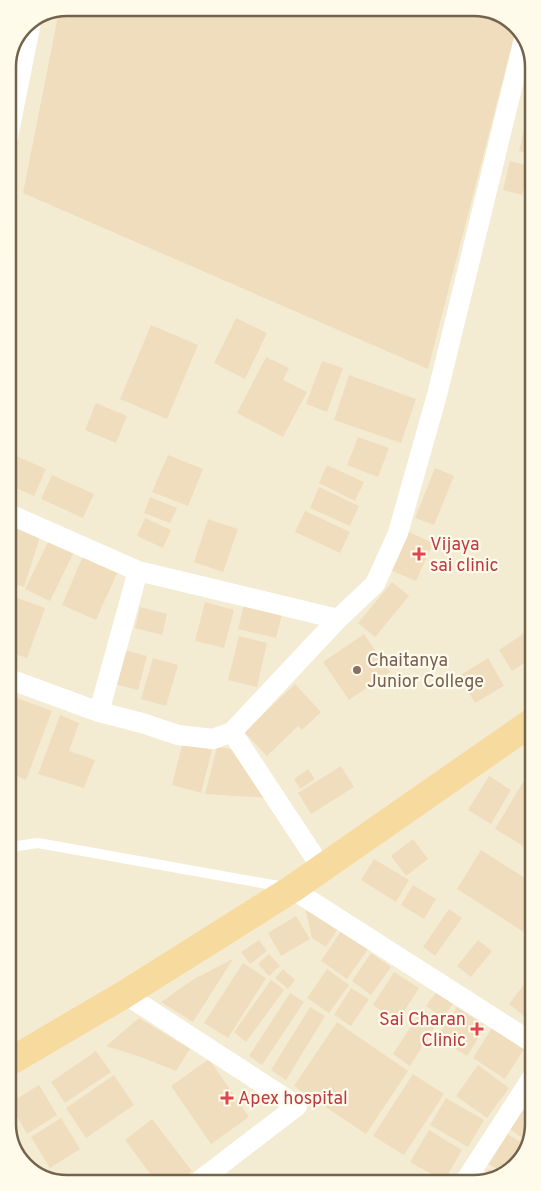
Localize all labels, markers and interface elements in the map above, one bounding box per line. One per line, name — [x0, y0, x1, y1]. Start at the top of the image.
place label: Vijaya sai clinic — [430, 534, 499, 578]
marker: Vijaya sai clinic — [412, 547, 426, 561]
place label: Chaitanya Junior College — [367, 650, 484, 694]
marker: Chaitanya Junior College — [351, 664, 363, 676]
place label: Sai Charan Clinic — [379, 1009, 466, 1053]
marker: Sai Charan Clinic — [470, 1022, 484, 1036]
place label: Apex hospital — [238, 1088, 348, 1111]
marker: Apex hospital — [220, 1091, 234, 1105]

